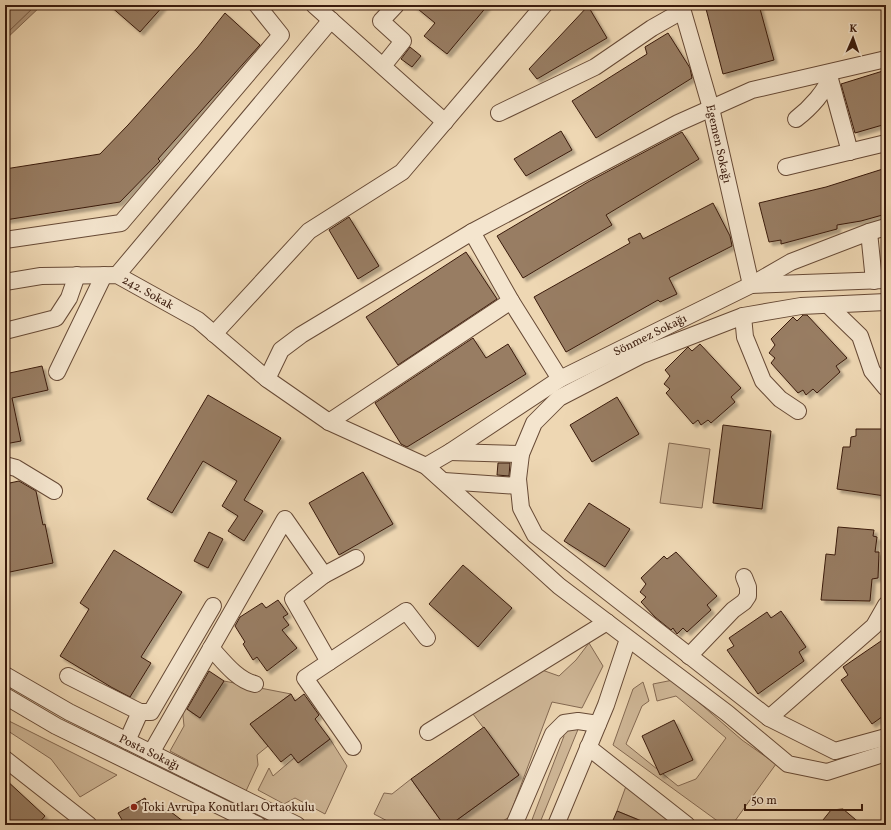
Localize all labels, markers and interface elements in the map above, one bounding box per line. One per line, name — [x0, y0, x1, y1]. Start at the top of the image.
north arrow — [833, 18, 873, 58]
text: K — [849, 22, 858, 37]
street label: Egemen Sokağı — [701, 103, 735, 185]
street label: 242. Sokak — [119, 272, 177, 314]
street label: Sönmez Sokağı — [611, 311, 690, 361]
street label: Posta Sokağı — [116, 731, 183, 775]
scale bar — [745, 786, 862, 812]
text: 50 m — [751, 793, 777, 809]
place label: Toki Avrupa Konutları Ortaokulu — [142, 800, 315, 816]
marker: Toki Avrupa Konutları Ortaokulu — [129, 802, 139, 812]

